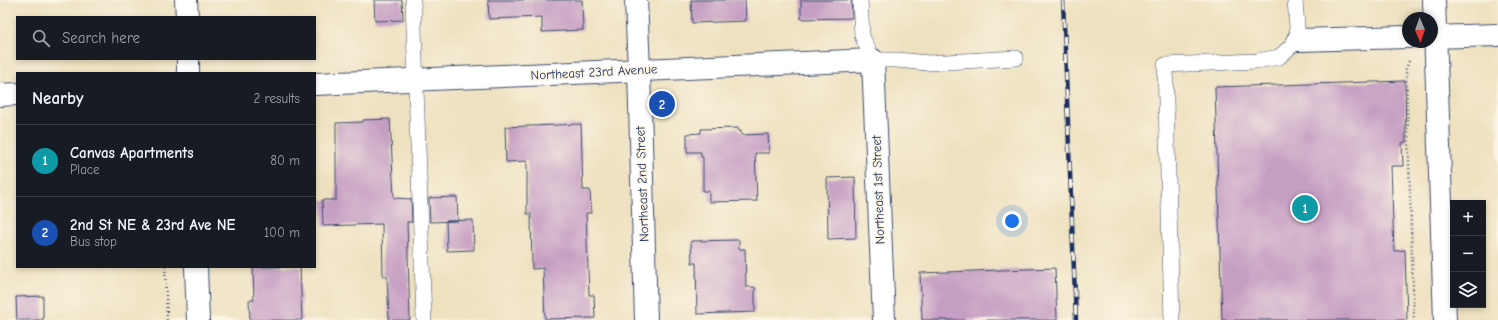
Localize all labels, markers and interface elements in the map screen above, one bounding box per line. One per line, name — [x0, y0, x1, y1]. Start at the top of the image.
north arrow — [1402, 12, 1438, 48]
search box — [16, 16, 316, 60]
icon: search — [30, 27, 52, 49]
text: Search here — [62, 29, 140, 47]
street label: Northeast 23rd Avenue — [530, 61, 658, 83]
text: Nearby — [32, 89, 83, 108]
pin: 2 — [649, 89, 675, 119]
text: 2 results — [253, 91, 300, 106]
street label: Northeast 2nd Street — [632, 125, 652, 242]
street label: Northeast 1st Street — [869, 134, 887, 245]
text: Canvas Apartments — [70, 144, 194, 162]
text: 1 — [42, 153, 48, 168]
text: 80 m — [270, 153, 300, 168]
text: Place — [70, 162, 100, 177]
pin: 1 — [1292, 193, 1318, 223]
map controls — [1450, 200, 1486, 308]
button: + — [1450, 200, 1486, 236]
your location — [1002, 211, 1022, 231]
text: 2nd St NE & 23rd Ave NE — [70, 216, 235, 234]
text: 2 — [42, 225, 48, 240]
text: 100 m — [264, 225, 300, 240]
text: Bus stop — [70, 234, 117, 249]
button: − — [1450, 236, 1486, 272]
button: layers — [1450, 272, 1486, 308]

